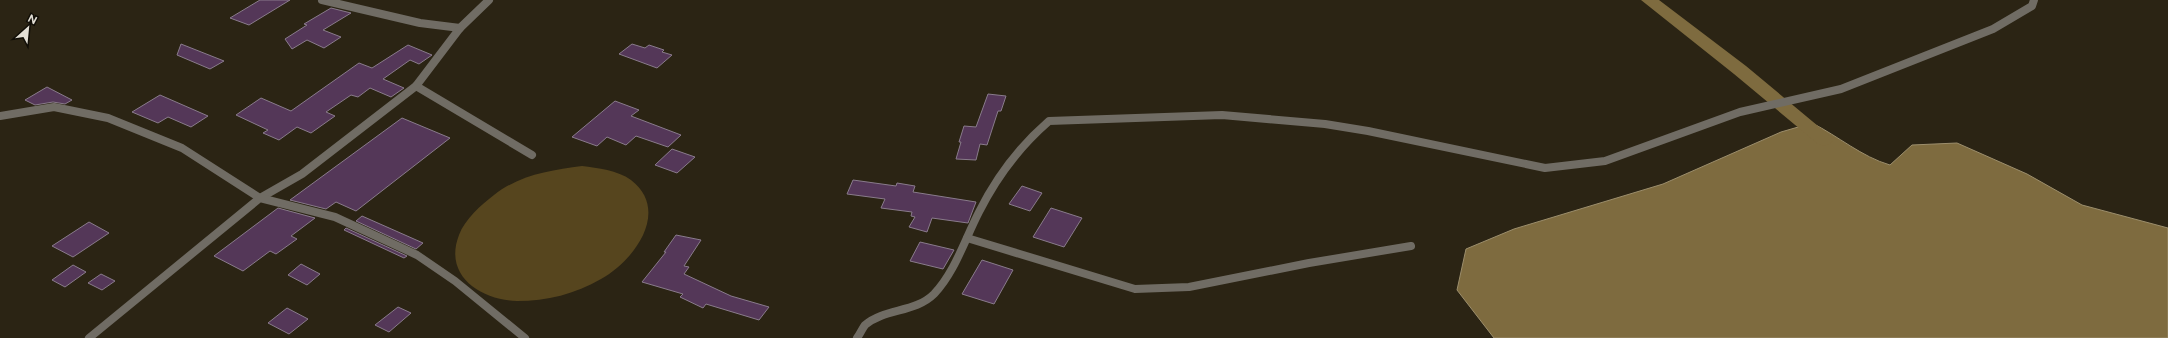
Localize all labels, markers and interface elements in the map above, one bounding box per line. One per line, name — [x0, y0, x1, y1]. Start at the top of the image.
north arrow — [8, 8, 48, 48]
text: N — [26, 12, 39, 27]

